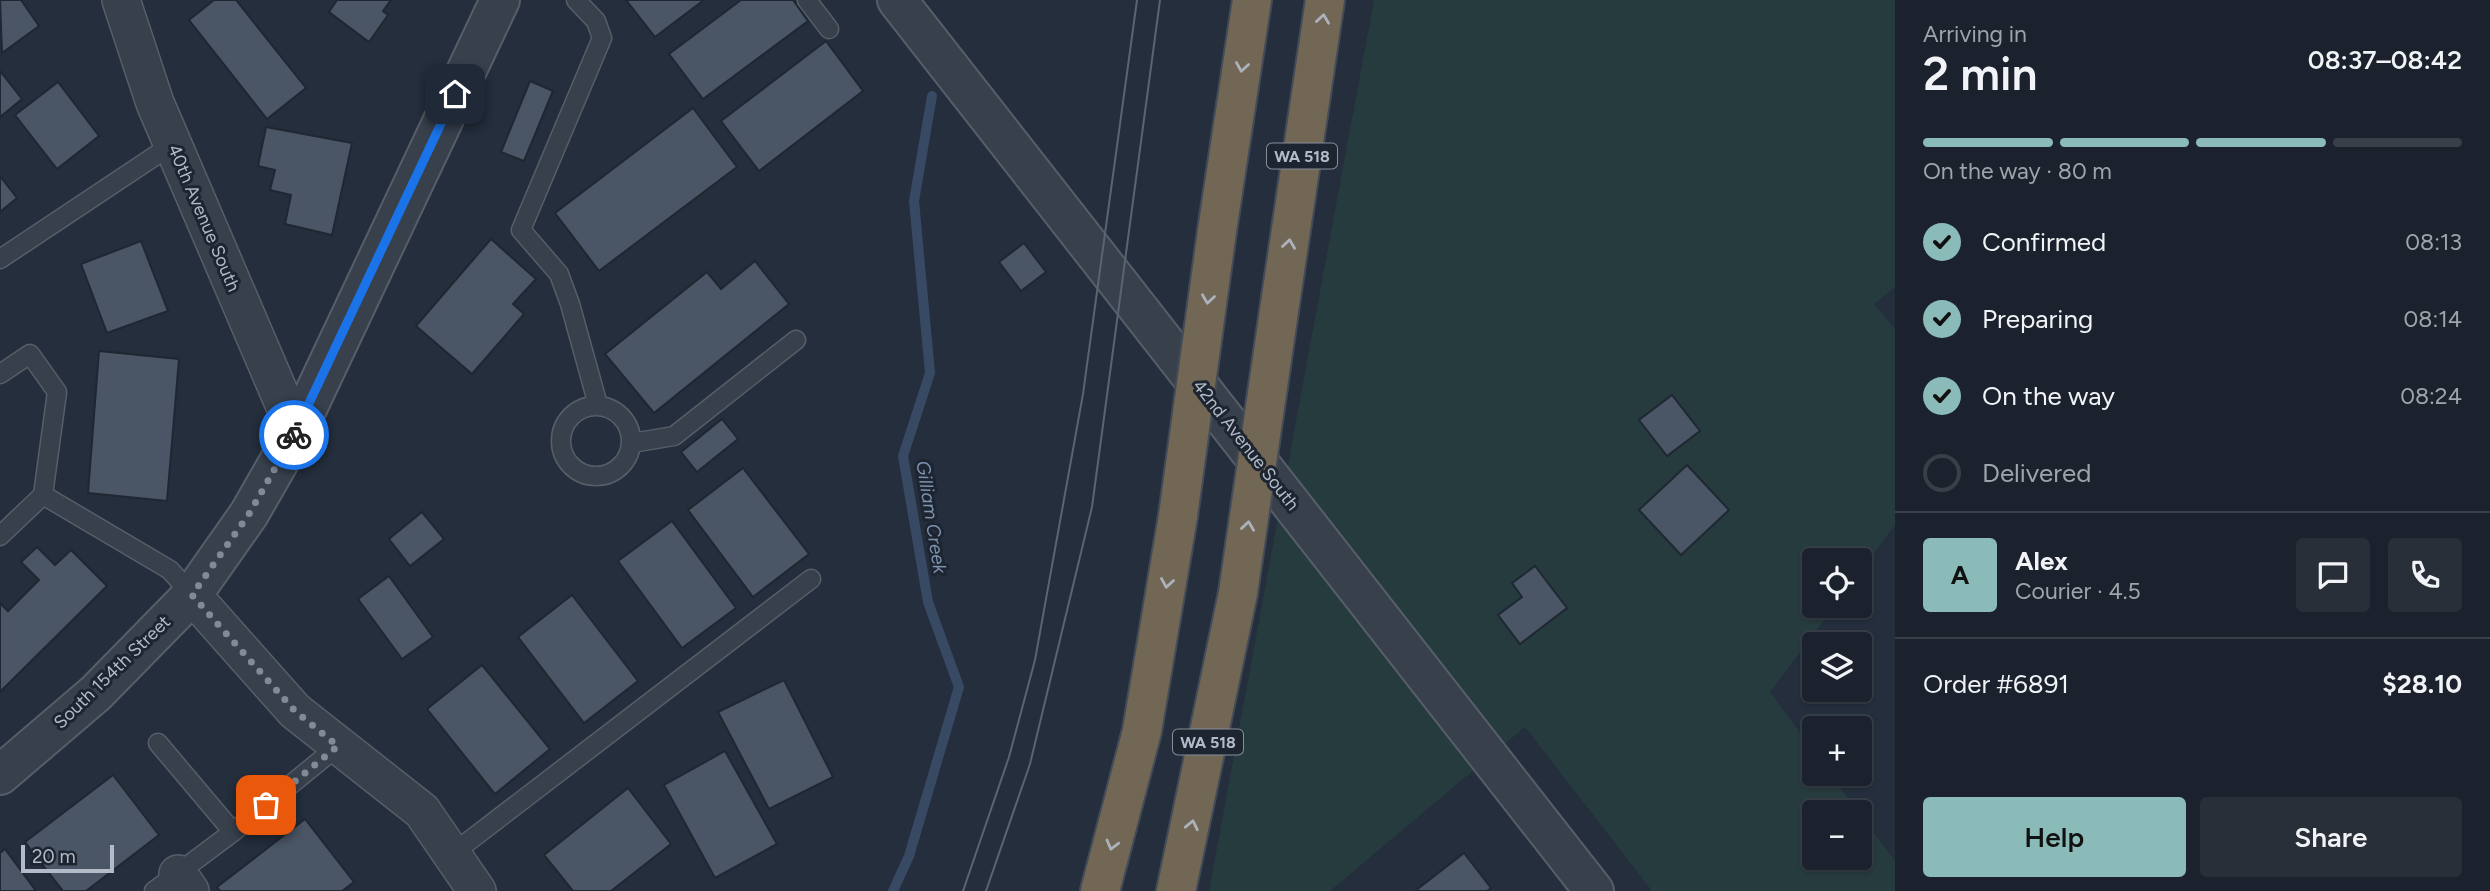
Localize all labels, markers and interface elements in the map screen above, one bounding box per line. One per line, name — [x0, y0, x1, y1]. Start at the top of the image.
one-way arrow — [1315, 13, 1330, 25]
text: Arriving in — [1923, 20, 2027, 48]
text: 08:37–08:42 — [2308, 44, 2462, 76]
text: 2 min — [1923, 46, 2038, 102]
one-way arrow — [1235, 62, 1250, 73]
pin — [425, 64, 485, 124]
icon: home — [436, 75, 474, 113]
street label: 40th Avenue South — [163, 141, 245, 295]
road number: WA 518 — [1267, 144, 1337, 168]
text: On the way · 80 m — [1923, 157, 2112, 185]
icon: check — [1923, 223, 1961, 261]
text: Confirmed — [1982, 226, 2106, 258]
text: 08:13 — [2405, 228, 2462, 256]
one-way arrow — [1282, 238, 1297, 250]
one-way arrow — [1201, 293, 1216, 305]
icon: check — [1923, 300, 1961, 338]
text: Preparing — [1982, 303, 2093, 335]
text: 08:14 — [2404, 305, 2462, 333]
street label: 42nd Avenue South — [1188, 375, 1304, 515]
icon: check — [1923, 377, 1961, 415]
text: On the way — [1982, 380, 2115, 412]
text: 08:24 — [2400, 382, 2462, 410]
courier — [259, 400, 329, 470]
icon: bike — [275, 416, 313, 454]
text: Delivered — [1982, 457, 2091, 489]
water label: Gilliam Creek — [911, 459, 952, 576]
one-way arrow — [1240, 520, 1255, 532]
button: chat — [2296, 538, 2370, 612]
button: phone — [2388, 538, 2462, 612]
text: Alex — [2015, 545, 2068, 577]
map controls — [1802, 548, 1872, 870]
button: locate — [1802, 548, 1872, 618]
text: A — [1951, 559, 1969, 591]
one-way arrow — [1160, 577, 1175, 589]
text: Courier · 4.5 — [2015, 577, 2141, 605]
street label: South 154th Street — [49, 611, 175, 733]
button: layers — [1802, 632, 1872, 702]
text: Order #6891 — [1923, 668, 2069, 700]
text: $28.10 — [2382, 668, 2462, 700]
button: + — [1802, 716, 1872, 786]
road number: WA 518 — [1173, 730, 1243, 754]
pin — [236, 775, 296, 835]
icon: bag — [247, 786, 285, 824]
button: Help — [1923, 797, 2186, 877]
button: Share — [2200, 797, 2462, 877]
button: − — [1802, 800, 1872, 870]
one-way arrow — [1183, 819, 1198, 831]
one-way arrow — [1106, 838, 1120, 850]
scale bar — [21, 842, 114, 874]
text: 20 m — [32, 845, 76, 868]

